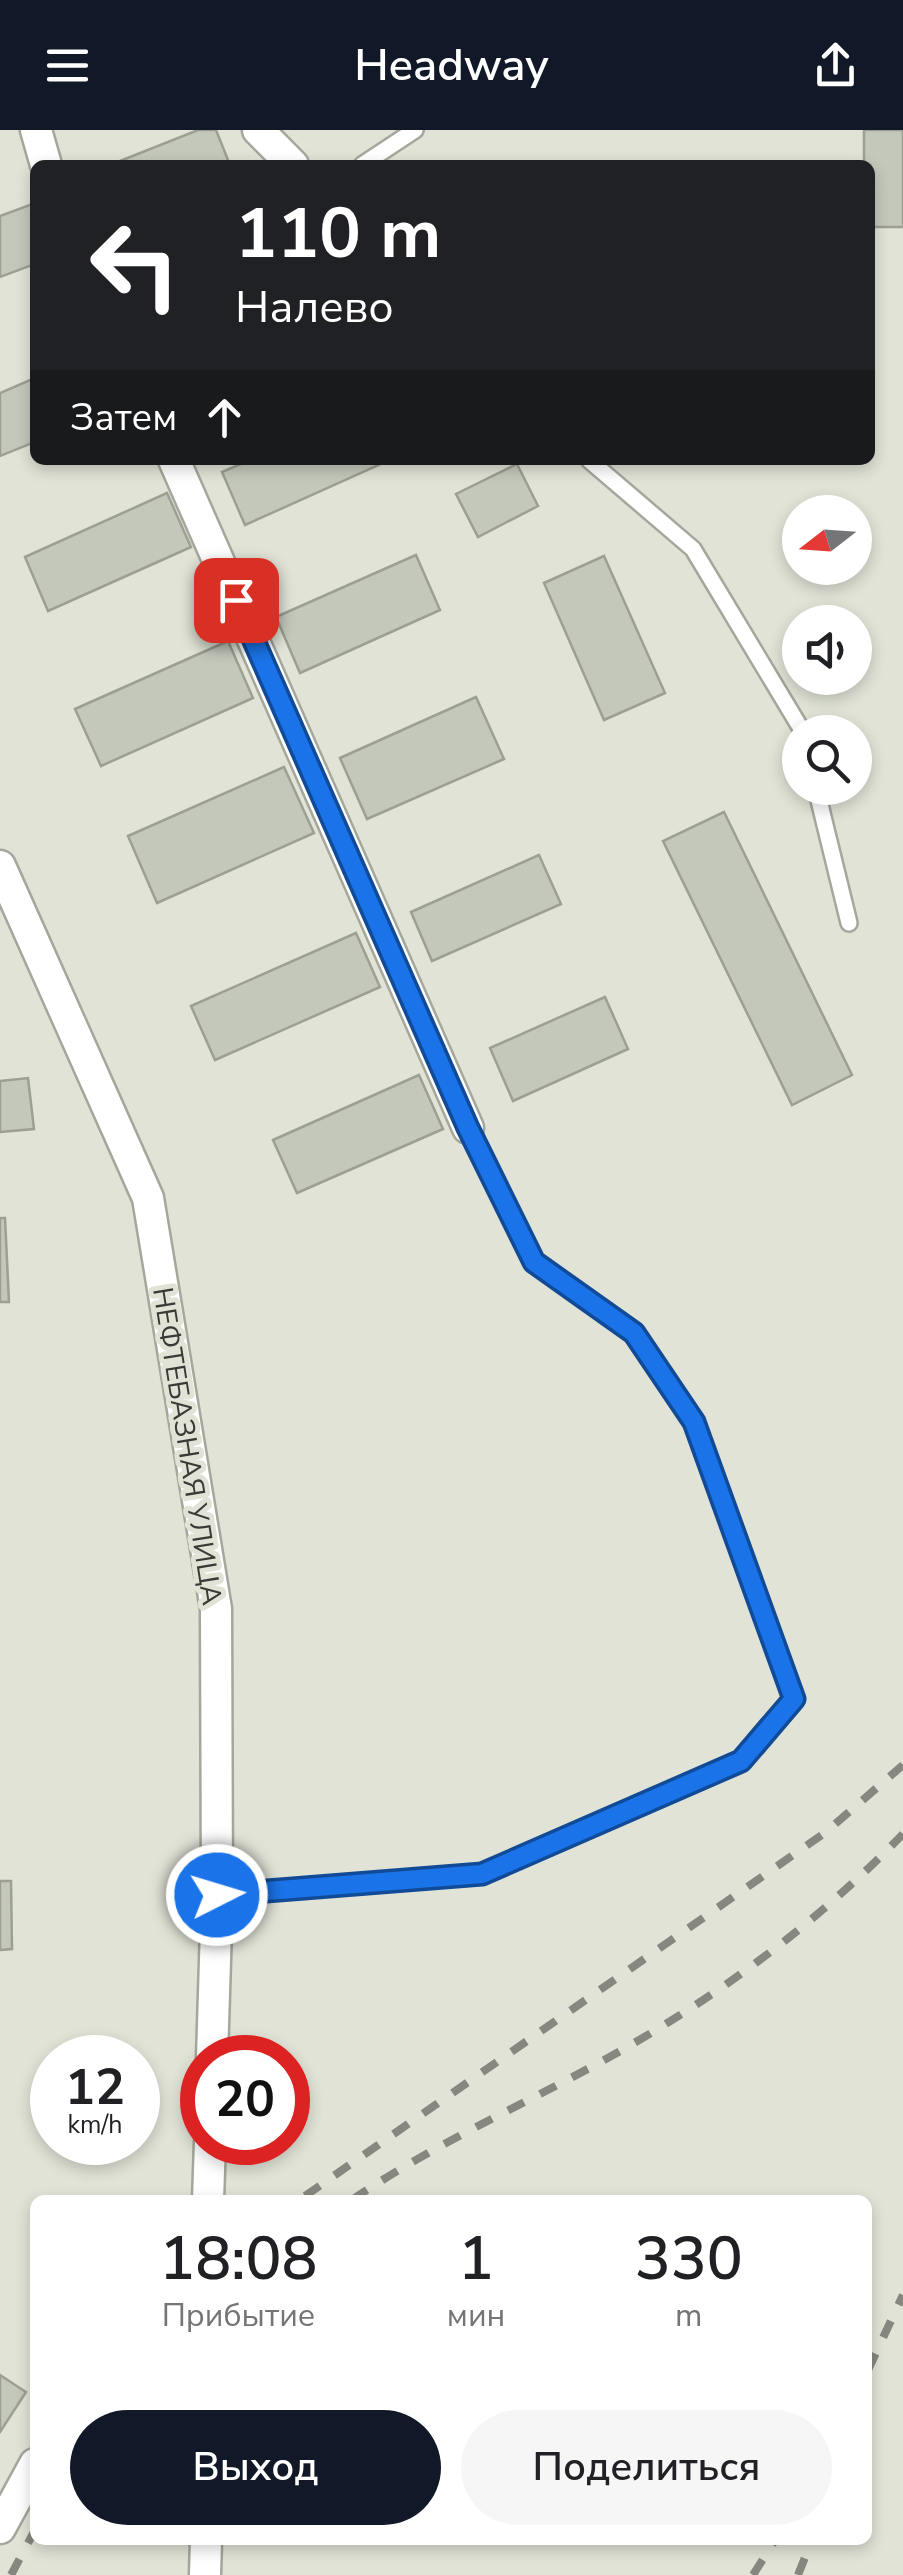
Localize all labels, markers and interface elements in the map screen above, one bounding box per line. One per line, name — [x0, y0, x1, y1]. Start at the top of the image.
text: Headway — [354, 35, 549, 96]
icon: menu — [40, 38, 95, 93]
icon: share — [808, 38, 863, 93]
text: 110 m — [235, 186, 441, 282]
icon: left — [70, 200, 200, 330]
text: Налево — [235, 277, 394, 338]
icon: ahead — [197, 390, 252, 445]
text: Затем — [70, 392, 177, 443]
north arrow — [782, 495, 872, 585]
map controls — [782, 495, 872, 805]
pin — [194, 558, 279, 643]
icon: arrive — [209, 573, 264, 628]
button: sound — [782, 605, 872, 695]
button: search — [782, 715, 872, 805]
street label: НЕФТЕБАЗНАЯ УЛИЦА — [143, 1285, 231, 1608]
position arrow — [165, 1843, 269, 1947]
speed limit sign: 20 — [180, 2035, 310, 2165]
text: 12 — [65, 2053, 125, 2122]
text: km/h — [67, 2108, 123, 2142]
text: 18:08 — [159, 2218, 318, 2300]
text: 1 — [458, 2218, 494, 2300]
text: 330 — [635, 2218, 743, 2300]
text: Прибытие — [162, 2294, 315, 2337]
text: мин — [447, 2294, 505, 2337]
text: m — [675, 2294, 702, 2337]
button: Выход — [70, 2410, 441, 2525]
button: Поделиться — [461, 2410, 832, 2525]

